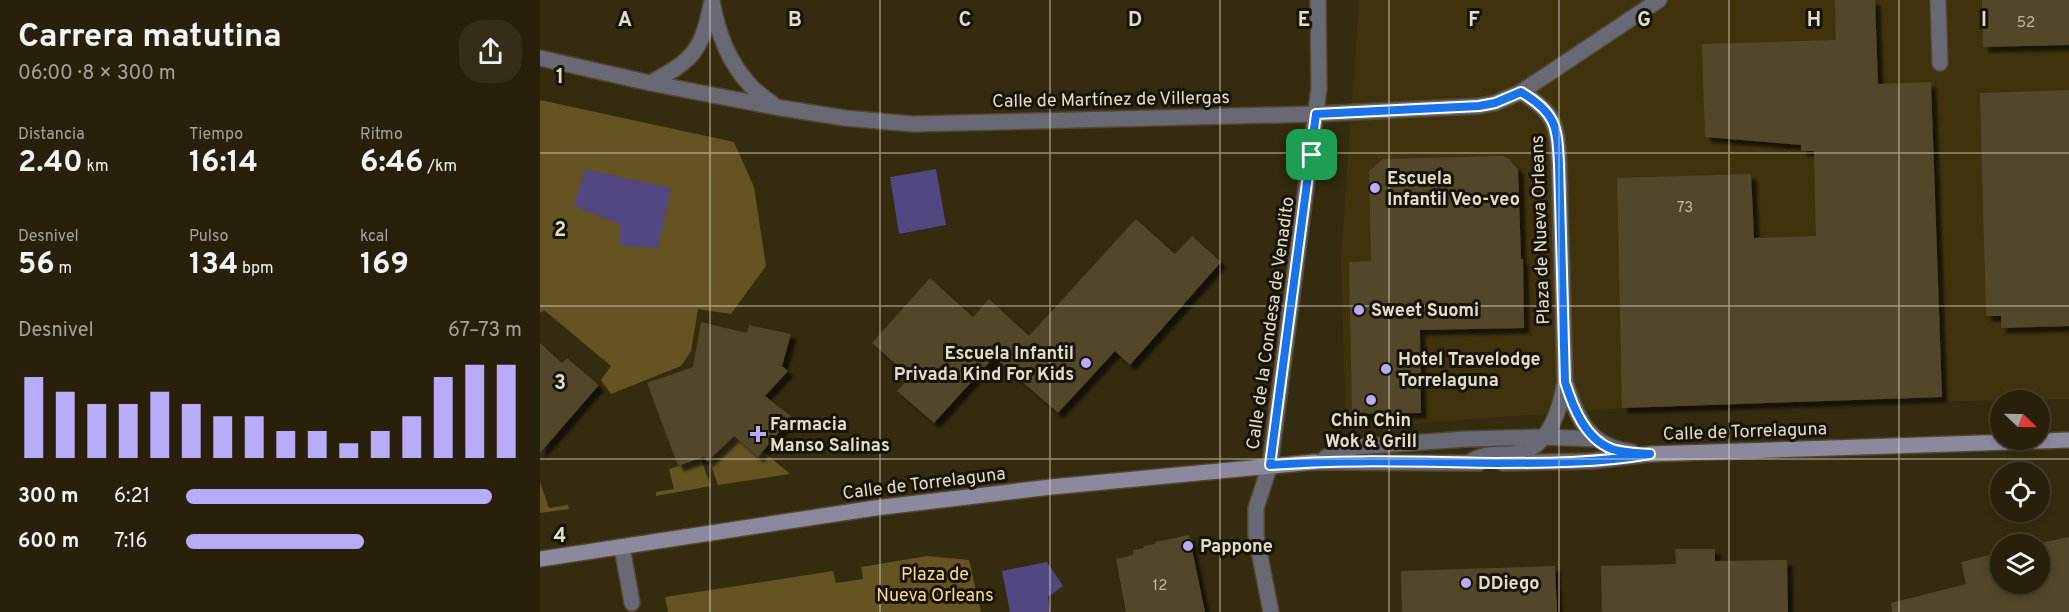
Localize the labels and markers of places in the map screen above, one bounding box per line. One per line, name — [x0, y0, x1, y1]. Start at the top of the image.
pin — [1286, 129, 1337, 180]
place label: Escuela Infantil Veo-veo — [1387, 168, 1520, 212]
marker: Escuela Infantil Veo-veo — [1368, 181, 1382, 195]
place label: Sweet Suomi — [1371, 300, 1479, 323]
marker: Sweet Suomi — [1352, 303, 1366, 317]
place label: Escuela Infantil Privada Kind For Kids — [894, 343, 1074, 387]
place label: Hotel Travelodge Torrelaguna — [1398, 349, 1541, 393]
marker: Escuela Infantil Privada Kind For Kids — [1079, 356, 1093, 370]
marker: Hotel Travelodge Torrelaguna — [1379, 362, 1393, 376]
marker: Chin Chin Wok & Grill — [1364, 393, 1378, 407]
place label: Chin Chin Wok & Grill — [1325, 410, 1417, 454]
place label: Farmacia Manso Salinas — [770, 414, 890, 458]
marker: Farmacia Manso Salinas — [751, 427, 765, 441]
place label: Pappone — [1200, 536, 1273, 559]
marker: Pappone — [1181, 539, 1195, 553]
place label: DDiego — [1478, 573, 1539, 596]
marker: DDiego — [1459, 576, 1473, 590]

